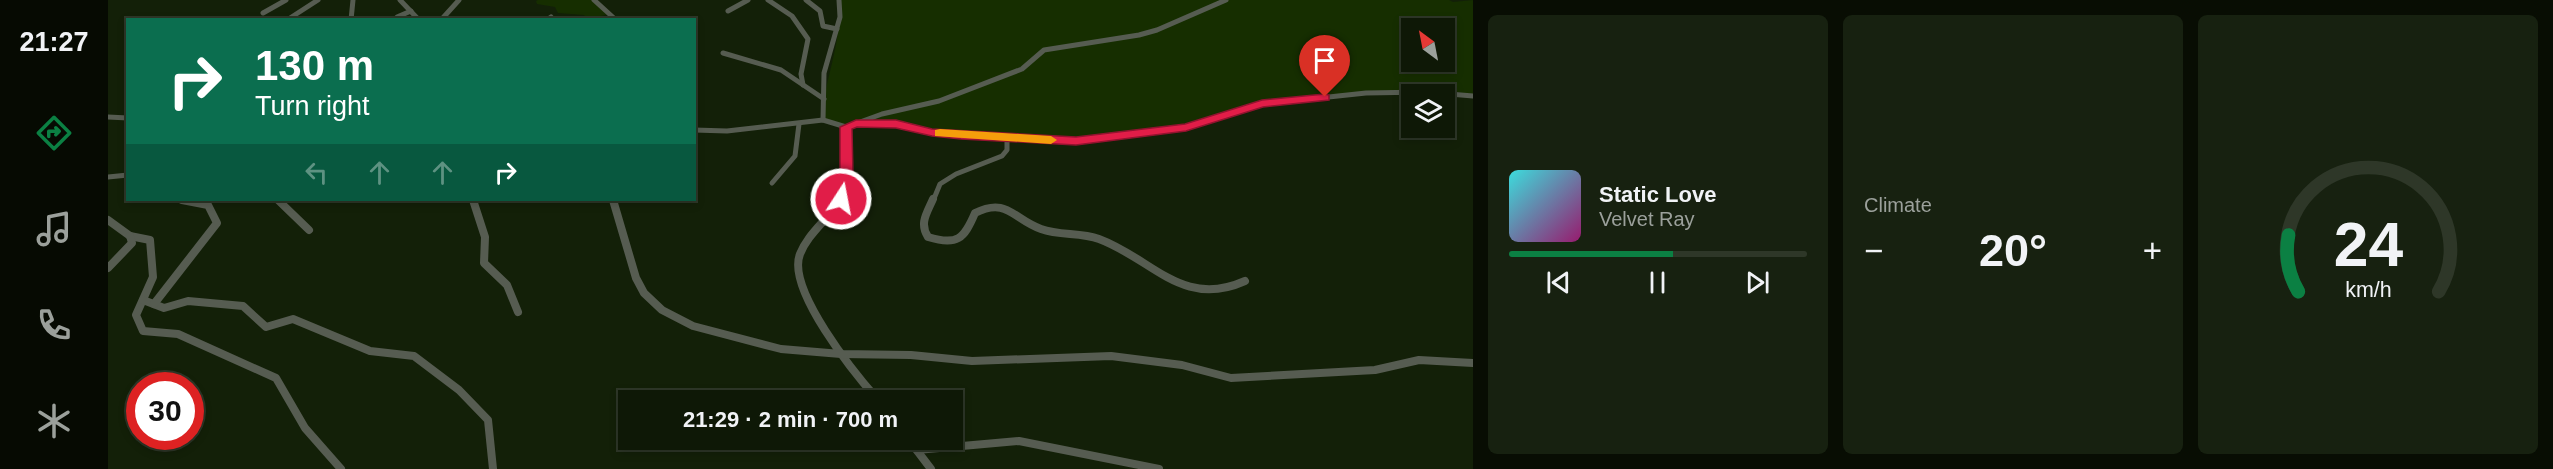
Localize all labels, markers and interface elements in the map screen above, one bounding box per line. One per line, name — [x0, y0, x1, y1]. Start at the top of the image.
north arrow — [1401, 18, 1455, 72]
map controls — [1401, 18, 1455, 138]
text: 21:27 — [19, 27, 89, 57]
pin — [1299, 35, 1350, 97]
icon: right — [156, 42, 234, 120]
text: 130 m — [255, 42, 374, 89]
icon: arrive — [1308, 44, 1341, 77]
button: layers — [1401, 84, 1455, 138]
text: Turn right — [255, 91, 370, 121]
icon: directions — [33, 112, 75, 154]
icon: left — [300, 156, 333, 189]
icon: ahead — [363, 156, 396, 189]
icon: ahead — [426, 156, 459, 189]
icon: right — [489, 156, 522, 189]
position arrow — [809, 167, 873, 231]
text: Static Love — [1599, 182, 1716, 207]
text: Climate — [1864, 194, 1932, 216]
icon: music — [33, 208, 75, 250]
text: Velvet Ray — [1599, 208, 1695, 230]
text: 24 — [2333, 210, 2403, 279]
text: 20° — [1979, 225, 2047, 276]
text: − — [1864, 232, 1883, 269]
text: + — [2143, 232, 2162, 269]
icon: previous — [1542, 266, 1575, 299]
icon: pause — [1641, 266, 1674, 299]
icon: next — [1741, 266, 1774, 299]
text: km/h — [2345, 278, 2391, 302]
icon: phone — [33, 304, 75, 346]
speed limit sign: 30 — [126, 372, 204, 450]
icon: climate — [33, 400, 75, 442]
text: 21:29 · 2 min · 700 m — [683, 407, 898, 432]

